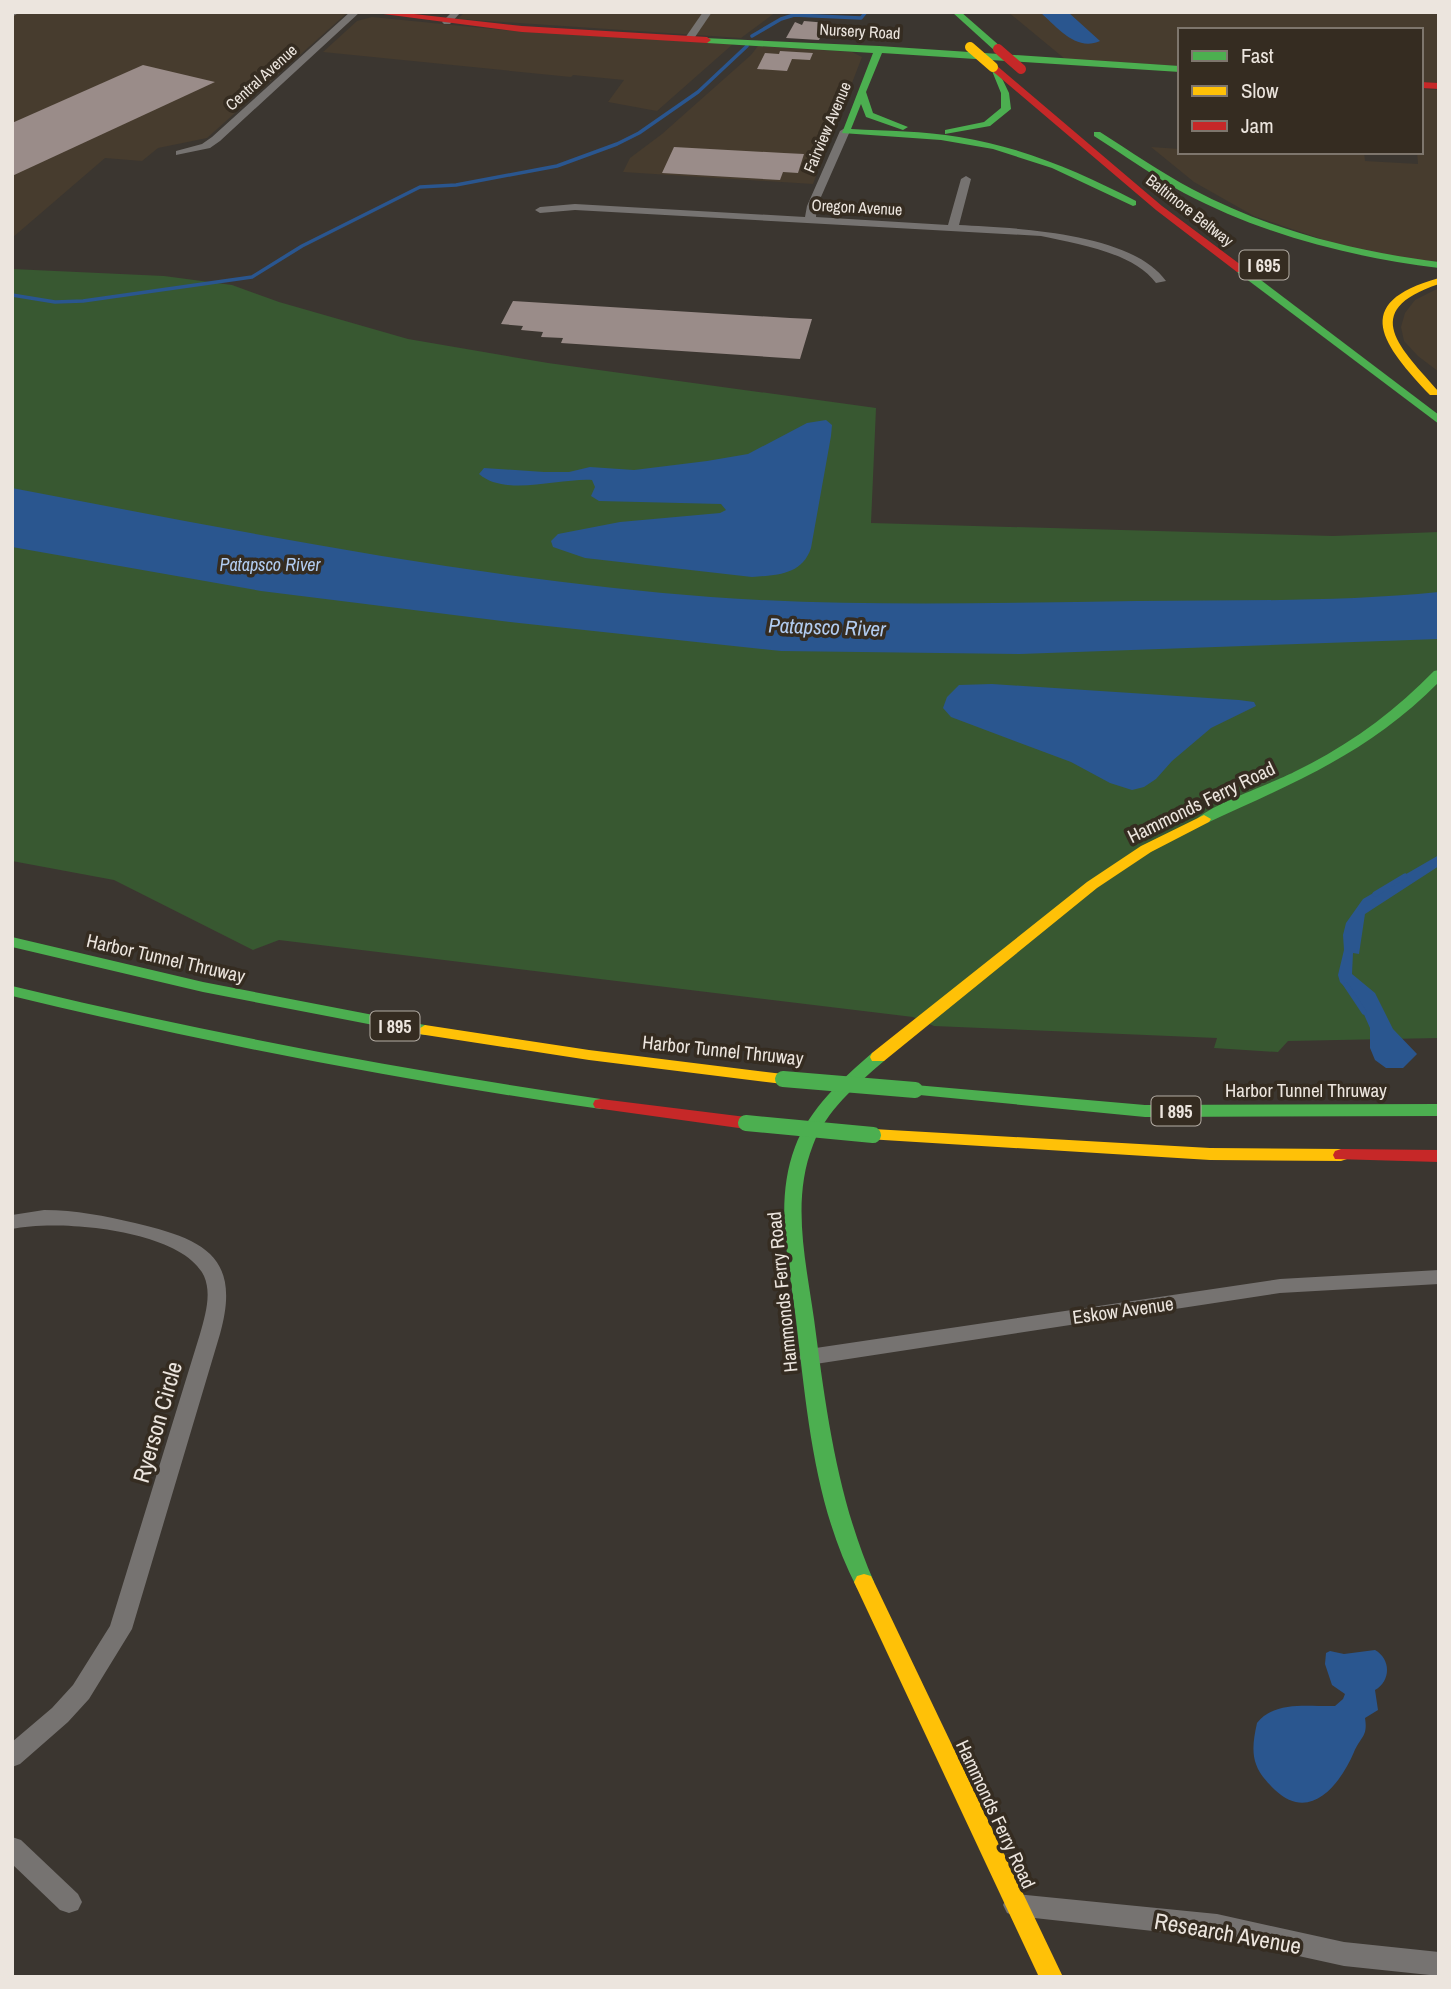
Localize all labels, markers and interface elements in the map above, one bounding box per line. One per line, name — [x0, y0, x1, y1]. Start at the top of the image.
street label: Nursery Road — [819, 18, 901, 44]
legend — [1178, 28, 1423, 154]
street label: Central Avenue — [220, 39, 302, 115]
text: Fast — [1241, 41, 1274, 70]
text: Slow — [1241, 76, 1279, 105]
street label: Fairview Avenue — [798, 78, 856, 176]
text: Jam — [1241, 111, 1274, 140]
street label: Baltimore Beltway — [1142, 169, 1239, 251]
street label: Oregon Avenue — [811, 194, 903, 220]
road number: I 695 — [1240, 250, 1288, 279]
water label: Patapsco River — [220, 552, 322, 577]
water label: Patapsco River — [768, 610, 888, 644]
street label: Hammonds Ferry Road — [1123, 755, 1279, 849]
street label: Harbor Tunnel Thruway — [84, 927, 248, 989]
road number: I 895 — [370, 1012, 420, 1041]
street label: Harbor Tunnel Thruway — [641, 1029, 805, 1071]
street label: Harbor Tunnel Thruway — [1225, 1077, 1387, 1103]
road number: I 895 — [1152, 1096, 1200, 1126]
street label: Hammonds Ferry Road — [761, 1211, 803, 1373]
street label: Eskow Avenue — [1071, 1290, 1175, 1330]
street label: Ryerson Circle — [125, 1358, 189, 1486]
street label: Hammonds Ferry Road — [950, 1735, 1042, 1893]
street label: Research Avenue — [1152, 1905, 1304, 1961]

